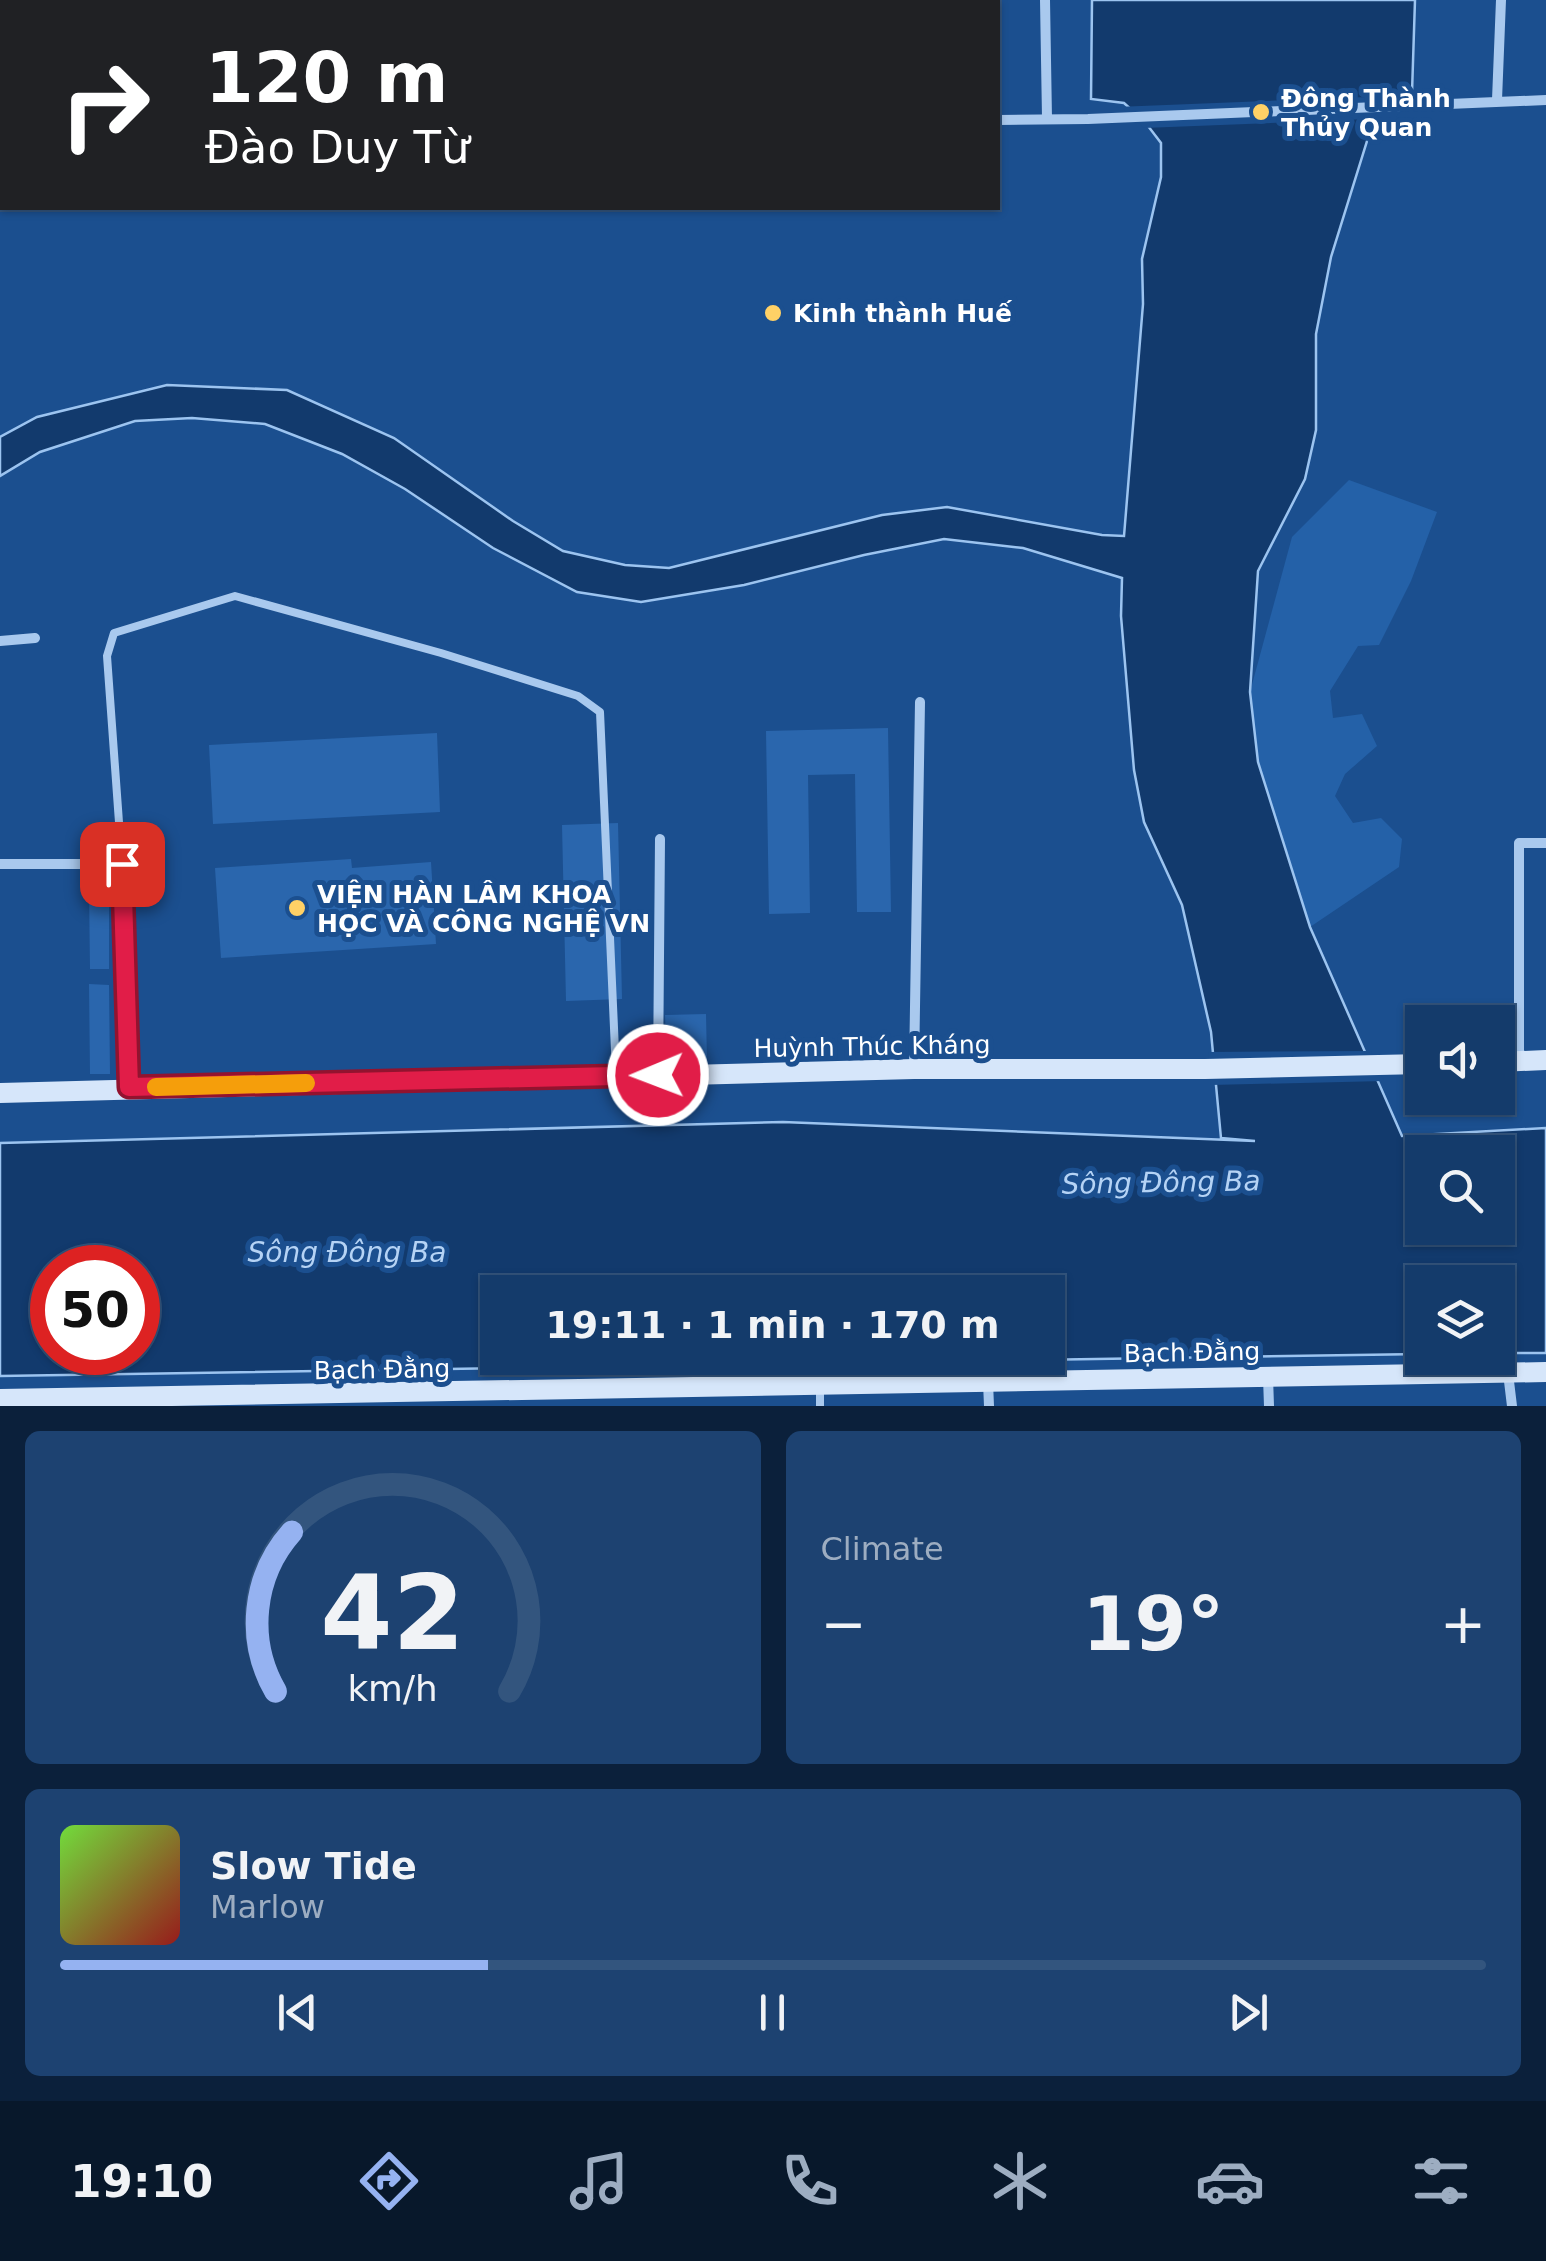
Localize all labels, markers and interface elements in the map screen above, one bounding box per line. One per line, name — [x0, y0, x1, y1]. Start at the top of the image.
text: 120 m — [205, 37, 448, 119]
icon: right — [40, 40, 170, 170]
place label: Đông Thành Thủy Quan — [1281, 84, 1451, 142]
marker: Đông Thành Thủy Quan — [1250, 101, 1272, 123]
text: Đào Duy Từ — [205, 121, 469, 174]
place label: Kinh thành Huế — [793, 299, 1013, 328]
marker: Kinh thành Huế — [762, 302, 784, 324]
pin — [80, 822, 165, 907]
icon: arrive — [95, 837, 150, 892]
place label: VIỆN HÀN LÂM KHOA HỌC VÀ CÔNG NGHỆ VN — [317, 879, 650, 938]
marker: VIỆN HÀN LÂM KHOA HỌC VÀ CÔNG NGHỆ VN — [286, 897, 308, 919]
map controls — [1405, 1005, 1515, 1375]
button: sound — [1405, 1005, 1515, 1115]
position arrow — [606, 1023, 710, 1127]
street label: Huỳnh Thúc Kháng — [753, 1030, 991, 1063]
button: search — [1405, 1135, 1515, 1245]
water label: Sông Đông Ba — [1061, 1164, 1261, 1201]
water label: Sông Đông Ba — [248, 1236, 446, 1269]
speed limit sign: 50 — [30, 1245, 160, 1375]
button: layers — [1405, 1265, 1515, 1375]
text: 19:11 · 1 min · 170 m — [545, 1303, 1000, 1347]
street label: Bạch Đằng — [1124, 1337, 1260, 1368]
street label: Bạch Đằng — [314, 1354, 450, 1385]
text: Climate — [821, 1530, 944, 1568]
text: 42 — [320, 1552, 465, 1674]
text: 19° — [1082, 1580, 1224, 1668]
text: − — [821, 1592, 867, 1656]
text: + — [1440, 1592, 1486, 1656]
text: km/h — [348, 1668, 438, 1709]
text: Slow Tide — [210, 1844, 417, 1888]
text: Marlow — [210, 1888, 325, 1926]
icon: previous — [270, 1985, 325, 2040]
icon: pause — [745, 1985, 800, 2040]
icon: next — [1221, 1985, 1276, 2040]
icon: directions — [354, 2146, 424, 2216]
icon: music — [564, 2146, 634, 2216]
icon: phone — [775, 2146, 845, 2216]
icon: climate — [985, 2146, 1055, 2216]
icon: car — [1195, 2146, 1265, 2216]
icon: filters — [1406, 2146, 1476, 2216]
text: 19:10 — [70, 2155, 213, 2208]

